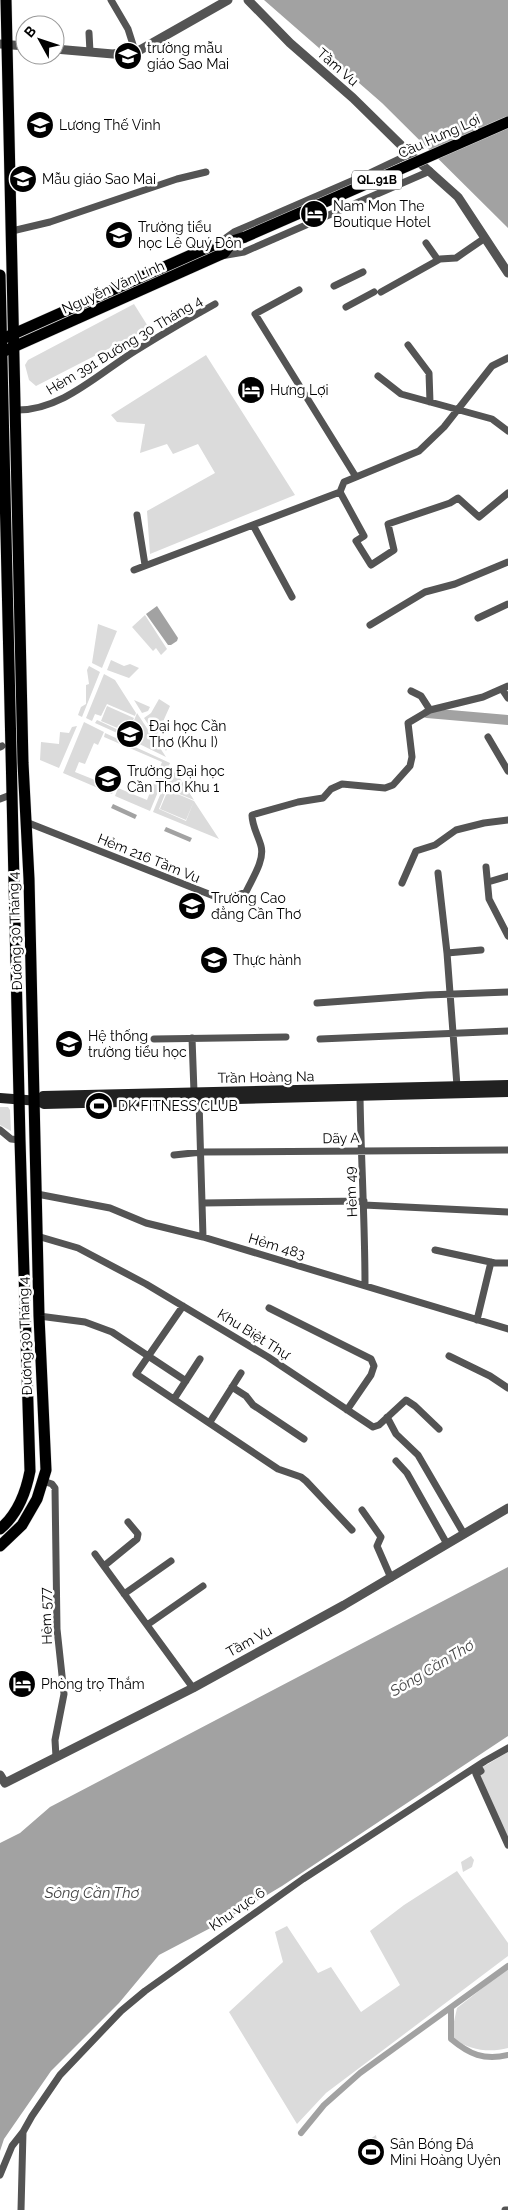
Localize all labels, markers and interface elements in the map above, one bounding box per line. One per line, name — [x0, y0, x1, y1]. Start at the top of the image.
north arrow — [15, 15, 65, 65]
text: B — [21, 22, 40, 40]
place label: trường mẫu giáo Sao Mai — [147, 40, 229, 72]
school or university icon: trường mẫu giáo Sao Mai — [113, 41, 143, 71]
street label: Tầm Vu — [314, 45, 362, 89]
school or university icon: Lương Thế Vinh — [25, 110, 55, 140]
street label: Cầu Hưng Lợi — [396, 111, 482, 161]
place label: Lương Thế Vinh — [59, 117, 161, 133]
school or university icon: Mẫu giáo Sao Mai — [8, 164, 38, 194]
road number: QL.91B — [352, 170, 402, 190]
place label: Mẫu giáo Sao Mai — [42, 171, 156, 187]
place label: Nam Mon The Boutique Hotel — [333, 198, 431, 230]
hotel icon: Nam Mon The Boutique Hotel — [299, 199, 329, 229]
place label: Trường tiểu học Lê Quý Đôn — [138, 219, 242, 251]
school or university icon: Trường tiểu học Lê Quý Đôn — [104, 220, 134, 250]
street label: Nguyễn Văn Linh — [59, 257, 167, 317]
street label: Hẻm 391 Đường 30 Tháng 4 — [43, 292, 205, 398]
hotel icon: Hưng Lợi — [236, 375, 266, 405]
place label: Hưng Lợi — [270, 382, 329, 398]
place label: Đại học Cần Thơ (Khu I) — [149, 718, 227, 750]
school or university icon: Đại học Cần Thơ (Khu I) — [115, 719, 145, 749]
place label: Trường Đại học Cần Thơ Khu 1 — [127, 763, 225, 795]
school or university icon: Trường Đại học Cần Thơ Khu 1 — [93, 764, 123, 794]
street label: Hẻm 216 Tầm Vu — [95, 830, 203, 886]
street label: Đường 30 Tháng 4 — [5, 871, 25, 991]
place label: Trường Cao đẳng Cần Thơ — [211, 890, 301, 922]
school or university icon: Trường Cao đẳng Cần Thơ — [177, 891, 207, 921]
school or university icon: Thực hành — [199, 945, 229, 975]
place label: Thực hành — [233, 952, 301, 968]
place label: Hệ thống trường tiểu học — [88, 1028, 187, 1060]
school or university icon: Hệ thống trường tiểu học — [54, 1029, 84, 1059]
street label: Trần Hoàng Na — [218, 1068, 314, 1086]
sports icon: DK FITNESS CLUB — [84, 1091, 114, 1121]
place label: DK FITNESS CLUB — [118, 1098, 238, 1114]
street label: Dãy A — [322, 1130, 360, 1146]
street label: Hèm 49 — [342, 1166, 360, 1218]
street label: Hẻm 483 — [247, 1230, 307, 1262]
street label: Đường 30 Tháng 4 — [15, 1276, 35, 1396]
street label: Khu Biệt Thự — [215, 1305, 294, 1363]
street label: Hẻm 577 — [37, 1586, 55, 1645]
street label: Tầm Vu — [224, 1622, 274, 1660]
water label: Sông Cần Thơ — [386, 1636, 478, 1701]
hotel icon: Phòng trọ Thắm — [7, 1669, 37, 1699]
place label: Phòng trọ Thắm — [41, 1676, 145, 1692]
water label: Sông Cần Thơ — [44, 1884, 140, 1902]
street label: Khu vực 6 — [206, 1884, 268, 1934]
place label: Sân Bóng Đá Mini Hoàng Uyên — [390, 2136, 501, 2168]
sports icon: Sân Bóng Đá Mini Hoàng Uyên — [356, 2137, 386, 2167]

